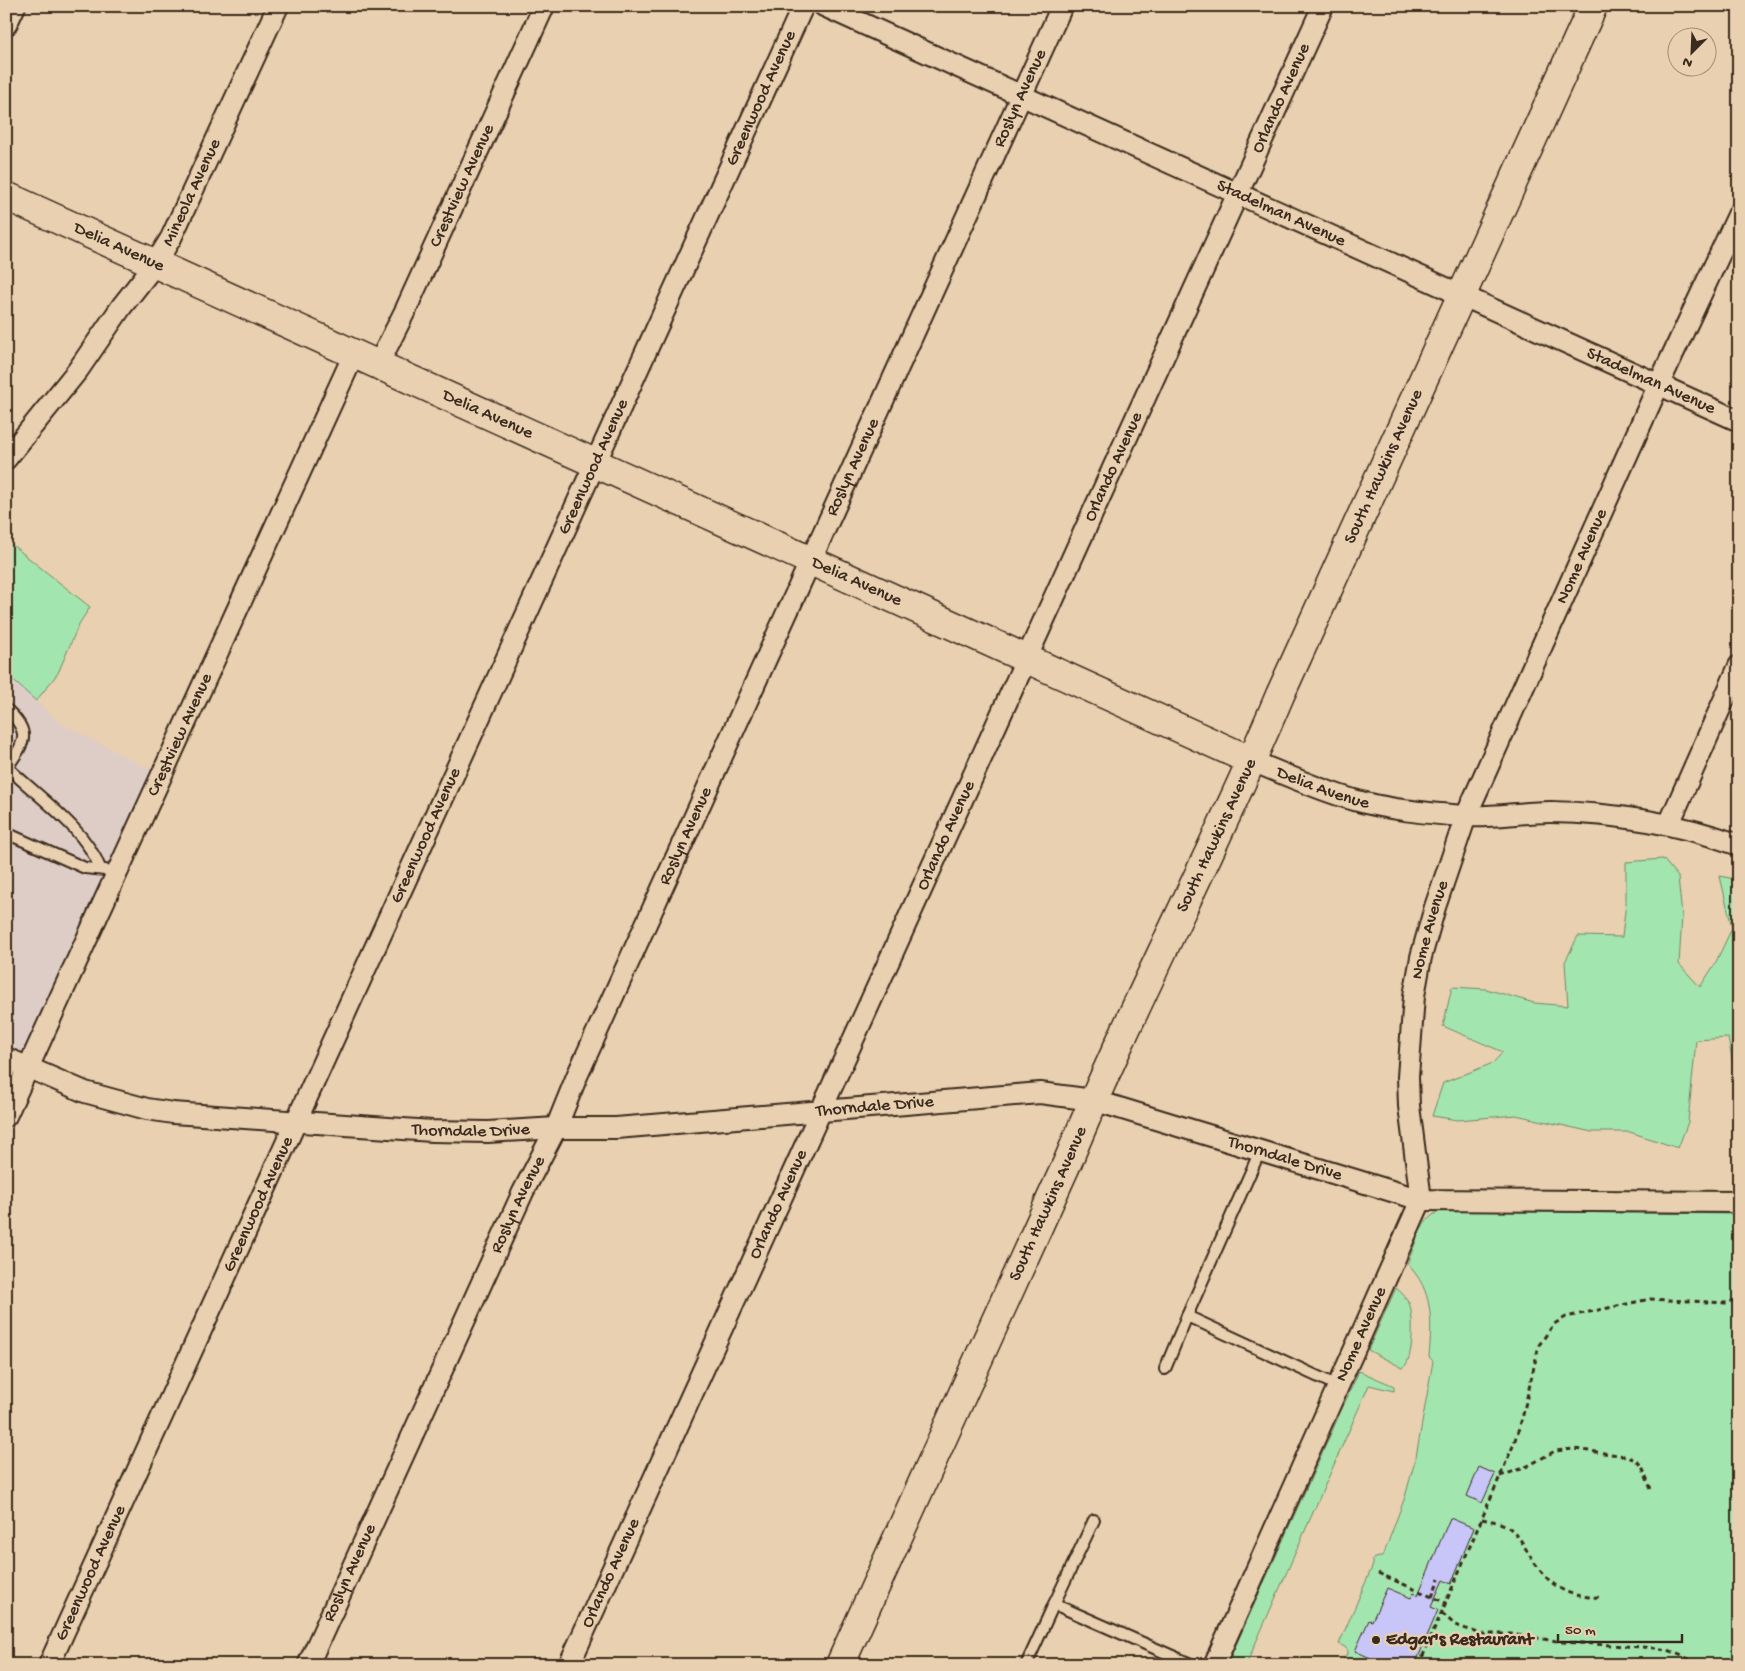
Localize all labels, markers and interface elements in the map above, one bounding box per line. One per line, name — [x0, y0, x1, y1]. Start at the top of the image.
street label: Greenwood Avenue — [721, 27, 801, 169]
north arrow — [1668, 28, 1718, 78]
street label: Orlando Avenue — [1247, 39, 1315, 156]
street label: Roslyn Avenue — [989, 45, 1052, 151]
text: N — [1680, 52, 1695, 71]
street label: Crestview Avenue — [425, 120, 500, 251]
street label: Mineola Avenue — [158, 135, 226, 250]
street label: Stadelman Avenue — [1213, 175, 1350, 252]
street label: Delia Avenue — [69, 217, 168, 277]
street label: Stadelman Avenue — [1583, 343, 1719, 420]
street label: Delia Avenue — [438, 384, 537, 444]
street label: South Hawkins Avenue — [1340, 386, 1428, 547]
street label: Greenwood Avenue — [554, 395, 634, 538]
street label: Orlando Avenue — [1080, 408, 1148, 525]
street label: Roslyn Avenue — [822, 414, 884, 520]
street label: Nome Avenue — [1552, 505, 1613, 607]
street label: Delia Avenue — [807, 552, 906, 612]
street label: Crestview Avenue — [143, 669, 218, 800]
street label: South Hawkins Avenue — [1172, 755, 1262, 916]
street label: Delia Avenue — [1272, 761, 1372, 814]
street label: Greenwood Avenue — [386, 764, 466, 907]
street label: Orlando Avenue — [912, 777, 980, 894]
street label: Roslyn Avenue — [654, 783, 717, 888]
street label: Nome Avenue — [1407, 877, 1454, 981]
street label: Thorndale Drive — [814, 1091, 935, 1122]
street label: Thorndale Drive — [410, 1119, 531, 1143]
street label: South Hawkins Avenue — [1005, 1123, 1092, 1285]
street label: Thorndale Drive — [1224, 1131, 1345, 1186]
street label: Greenwood Avenue — [218, 1133, 299, 1275]
street label: Orlando Avenue — [744, 1146, 813, 1262]
street label: Roslyn Avenue — [486, 1152, 551, 1257]
street label: Nome Avenue — [1331, 1283, 1392, 1385]
street label: Greenwood Avenue — [51, 1501, 131, 1644]
street label: Orlando Avenue — [577, 1514, 645, 1631]
street label: Roslyn Avenue — [318, 1520, 381, 1625]
scale bar — [1558, 1611, 1681, 1643]
text: 50 m — [1565, 1622, 1596, 1640]
place label: Edgar's Restaurant — [1386, 1630, 1535, 1651]
marker: Edgar's Restaurant — [1370, 1634, 1382, 1646]

